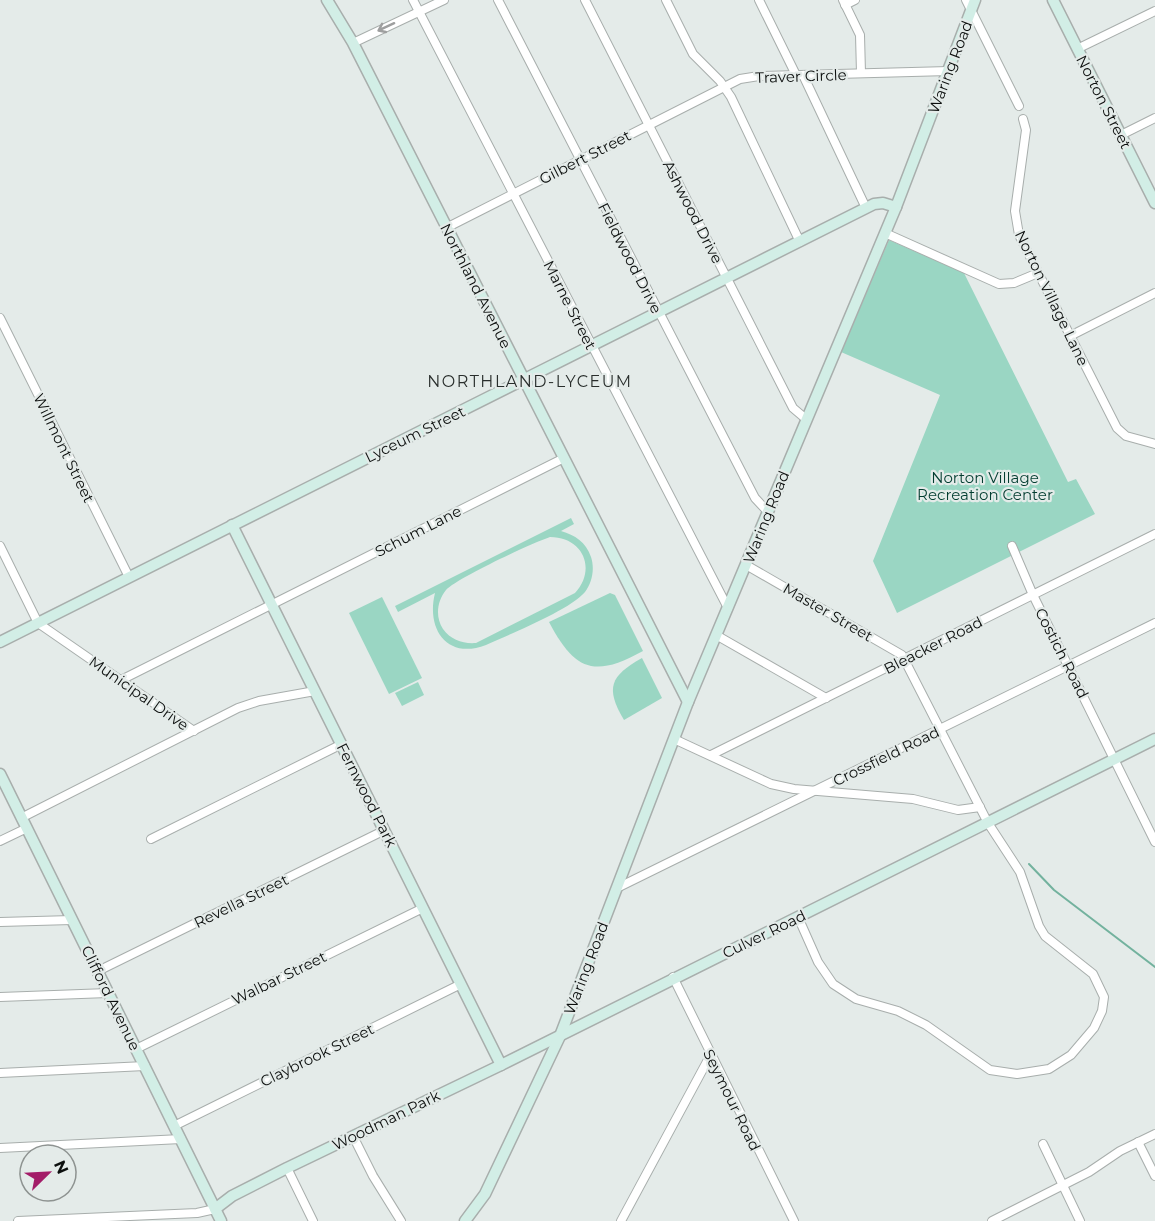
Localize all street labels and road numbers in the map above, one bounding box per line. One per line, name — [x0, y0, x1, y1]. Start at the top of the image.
street label: Waring Road — [924, 18, 976, 116]
street label: Norton Street — [1072, 52, 1136, 152]
street label: Traver Circle — [755, 65, 847, 87]
street label: Gilbert Street — [536, 126, 634, 188]
street label: Ashwood Drive — [659, 157, 727, 267]
street label: Fieldwood Drive — [594, 199, 666, 317]
street label: Northland Avenue — [436, 220, 516, 352]
street label: Norton Village Lane — [1011, 227, 1093, 369]
street label: Marne Street — [539, 257, 601, 353]
street label: Willmont Street — [29, 390, 99, 506]
street label: Lyceum Street — [362, 401, 468, 467]
street label: Waring Road — [739, 468, 793, 566]
street label: Schum Lane — [372, 501, 464, 561]
street label: Master Street — [780, 579, 876, 645]
street label: Costich Road — [1031, 605, 1093, 701]
street label: Bleacker Road — [880, 612, 986, 678]
street label: Municipal Drive — [86, 652, 192, 734]
street label: Crossfield Road — [830, 722, 942, 790]
street label: Fernwood Park — [333, 740, 401, 850]
street label: Revella Street — [191, 870, 291, 932]
street label: Culver Road — [719, 906, 809, 962]
street label: Waring Road — [560, 919, 612, 1017]
street label: Clifford Avenue — [77, 942, 145, 1054]
street label: Walbar Street — [229, 947, 329, 1009]
street label: Claybrook Street — [257, 1019, 377, 1091]
street label: Seymour Road — [699, 1046, 765, 1154]
street label: Woodman Park — [329, 1086, 443, 1154]

